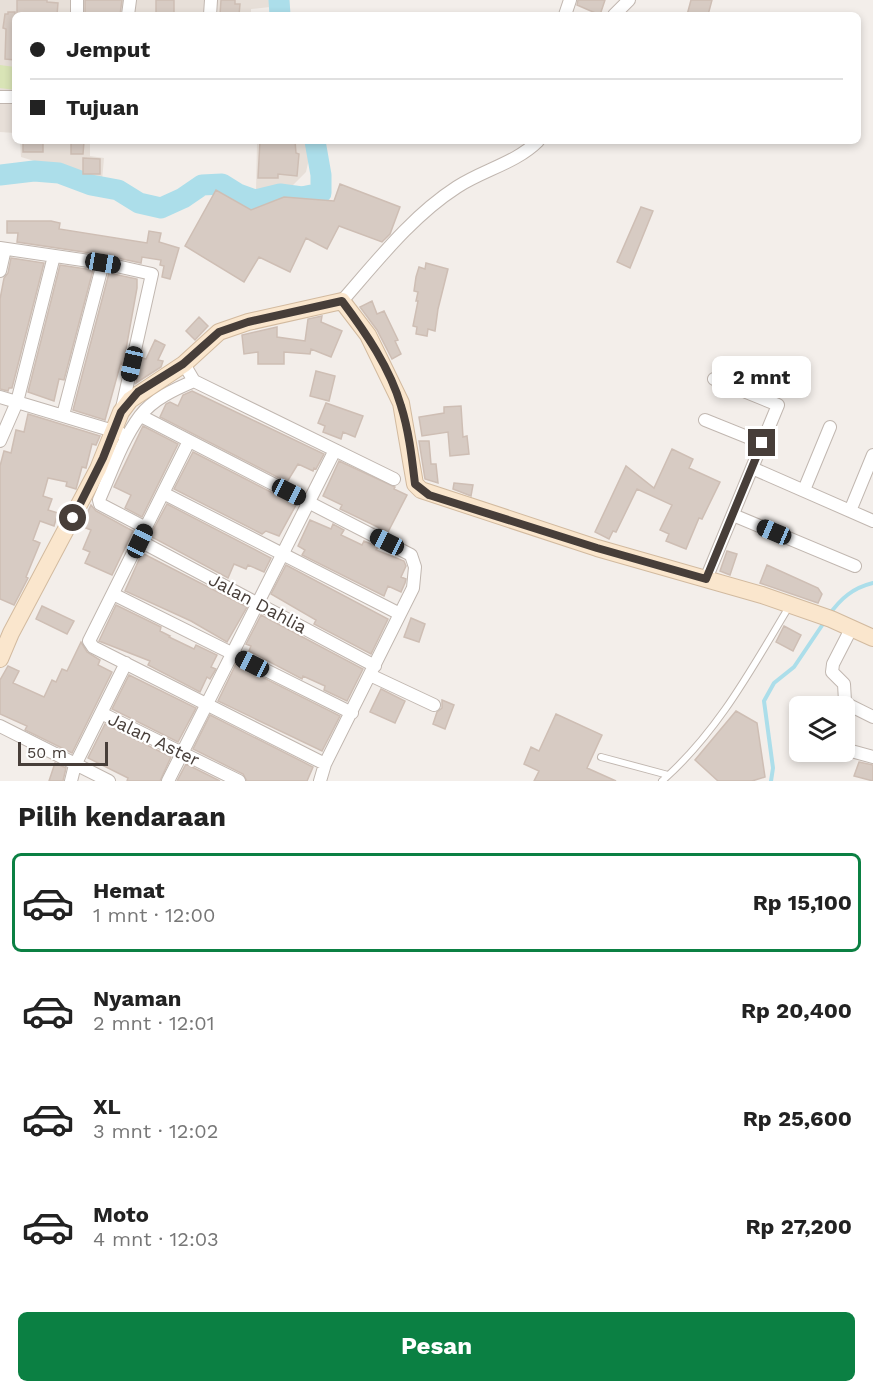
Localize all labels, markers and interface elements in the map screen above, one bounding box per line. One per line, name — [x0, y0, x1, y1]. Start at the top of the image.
text: Jemput — [66, 37, 150, 62]
text: Tujuan — [66, 95, 139, 120]
car — [84, 251, 122, 275]
car — [119, 344, 145, 384]
callout: 2 mnt — [712, 356, 812, 398]
text: 2 mnt — [733, 365, 790, 389]
route end — [748, 429, 775, 456]
car — [269, 476, 309, 508]
route start — [59, 504, 86, 531]
car — [754, 517, 794, 547]
car — [124, 521, 156, 561]
car — [367, 526, 407, 558]
street label: Jalan Dahlia — [205, 568, 311, 638]
car — [232, 648, 272, 680]
map controls — [789, 696, 855, 762]
button: layers — [789, 696, 855, 762]
street label: Jalan Aster — [105, 708, 203, 770]
scale bar — [18, 739, 108, 766]
text: 50 m — [27, 743, 67, 762]
text: Pilih kendaraan — [18, 801, 226, 833]
icon: car — [21, 876, 75, 930]
text: Hemat — [93, 878, 165, 903]
text: Rp 15,100 — [753, 890, 852, 915]
text: 1 mnt · 12:00 — [93, 903, 215, 927]
icon: car — [21, 984, 75, 1038]
text: Nyaman — [93, 986, 181, 1011]
text: Rp 20,400 — [741, 998, 852, 1023]
text: 2 mnt · 12:01 — [93, 1011, 215, 1035]
icon: car — [21, 1092, 75, 1146]
text: XL — [93, 1094, 121, 1119]
text: Rp 25,600 — [743, 1106, 852, 1131]
text: 3 mnt · 12:02 — [93, 1119, 218, 1143]
icon: car — [21, 1200, 75, 1254]
text: Moto — [93, 1202, 149, 1227]
text: Rp 27,200 — [746, 1214, 852, 1239]
text: 4 mnt · 12:03 — [93, 1227, 219, 1251]
button: Pesan — [18, 1312, 855, 1381]

